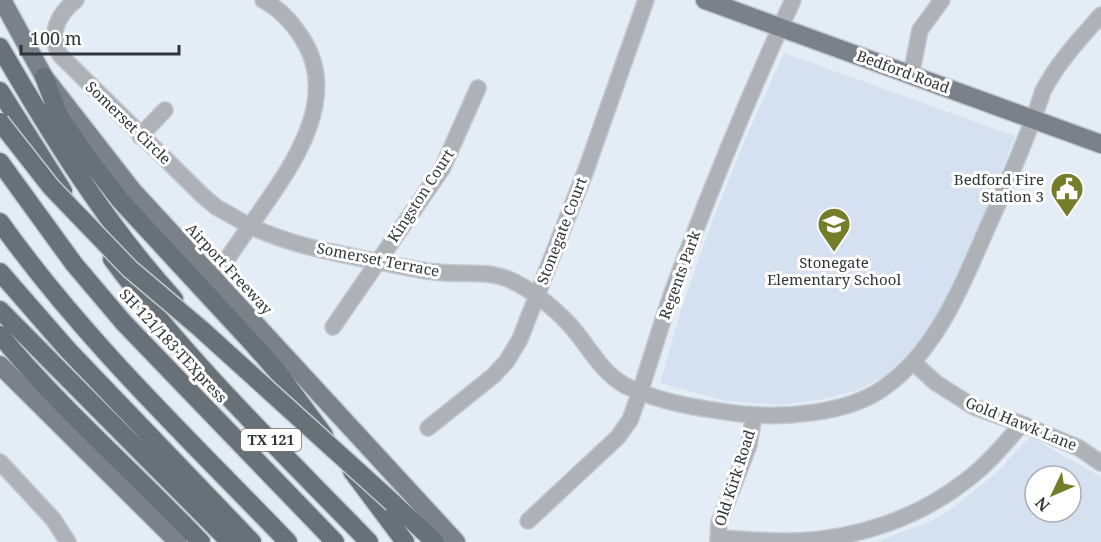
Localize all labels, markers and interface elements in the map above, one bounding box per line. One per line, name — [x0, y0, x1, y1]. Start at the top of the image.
scale bar — [21, 18, 178, 56]
text: 100 m — [30, 26, 82, 50]
street label: Bedford Road — [854, 45, 953, 97]
street label: Somerset Circle — [82, 76, 176, 168]
street label: Kingston Court — [383, 145, 458, 246]
place label: Bedford Fire Station 3 — [954, 169, 1044, 206]
public building icon: Bedford Fire Station 3 — [1049, 171, 1085, 218]
street label: Stonegate Court — [531, 174, 591, 287]
school or university icon: Stonegate Elementary School — [816, 206, 852, 253]
street label: Airport Freeway — [182, 218, 278, 319]
street label: Regents Park — [654, 227, 704, 322]
street label: Somerset Terrace — [315, 237, 441, 281]
place label: Stonegate Elementary School — [767, 252, 901, 289]
street label: SH 121/183 TEXpress — [116, 284, 232, 407]
street label: Gold Hawk Lane — [963, 392, 1080, 455]
street label: Old Kirk Road — [709, 427, 759, 528]
road number: TX 121 — [241, 429, 301, 451]
north arrow — [1023, 464, 1083, 524]
text: N — [1030, 492, 1055, 517]

